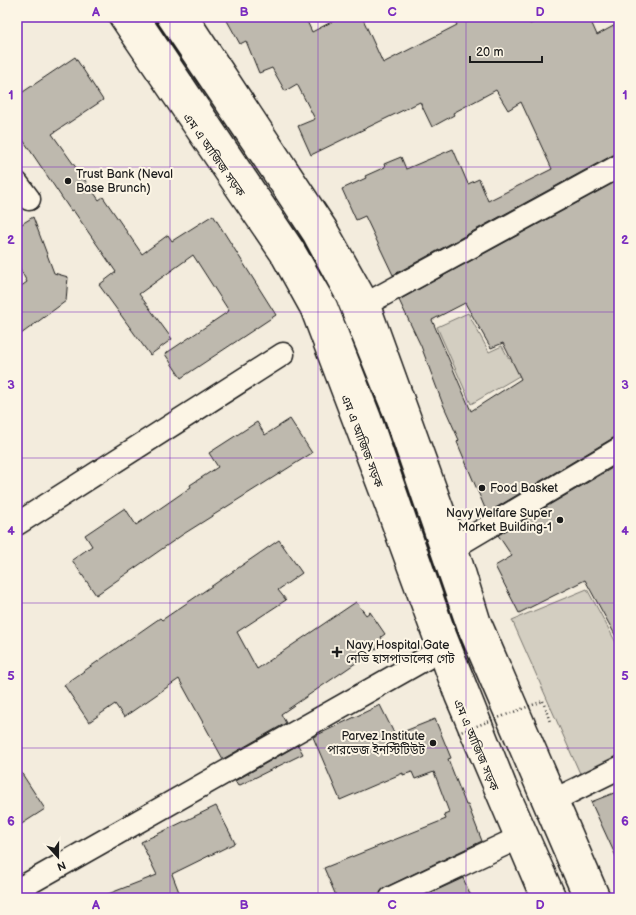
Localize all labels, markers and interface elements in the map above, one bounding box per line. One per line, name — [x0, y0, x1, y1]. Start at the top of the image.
text: A — [91, 4, 100, 20]
text: B — [239, 4, 249, 20]
text: C — [387, 4, 397, 20]
text: D — [535, 4, 545, 20]
scale bar — [470, 38, 542, 64]
text: 20 m — [476, 45, 503, 60]
text: 1 — [8, 87, 14, 103]
text: 1 — [622, 87, 628, 103]
street label: এম এ আজিজ সড়ক — [179, 110, 249, 200]
place label: Trust Bank (Neval Base Brunch) — [76, 167, 173, 196]
marker: Trust Bank (Neval Base Brunch) — [63, 176, 73, 186]
text: 2 — [7, 232, 15, 248]
text: 2 — [621, 232, 629, 248]
text: 3 — [7, 377, 15, 393]
text: 3 — [621, 377, 629, 393]
street label: এম এ আজিজ সড়ক — [337, 392, 387, 490]
place label: Food Basket — [490, 481, 558, 496]
marker: Food Basket — [477, 483, 487, 493]
place label: Navy Welfare Super Market Building-1 — [446, 506, 553, 535]
marker: Navy Welfare Super Market Building-1 — [555, 515, 565, 525]
text: 4 — [7, 523, 15, 539]
text: 4 — [621, 523, 629, 539]
place label: Navy Hospital Gate নেভি হাসপাতালের গেট — [346, 638, 455, 667]
marker: Navy Hospital Gate নেভি হাসপাতালের গেট — [331, 646, 343, 658]
text: 5 — [7, 668, 15, 684]
text: 5 — [621, 668, 629, 684]
street label: এম এ আজিজ সড়ক — [449, 697, 503, 794]
place label: Parvez Institute পারভেজ ইনস্টিটিউট — [327, 729, 425, 758]
marker: Parvez Institute পারভেজ ইনস্টিটিউট — [428, 738, 438, 748]
text: 6 — [7, 813, 15, 829]
text: 6 — [621, 813, 629, 829]
north arrow — [38, 837, 78, 877]
text: N — [55, 858, 68, 873]
text: A — [91, 897, 100, 913]
text: B — [239, 897, 249, 913]
text: C — [387, 897, 397, 913]
text: D — [535, 897, 545, 913]

